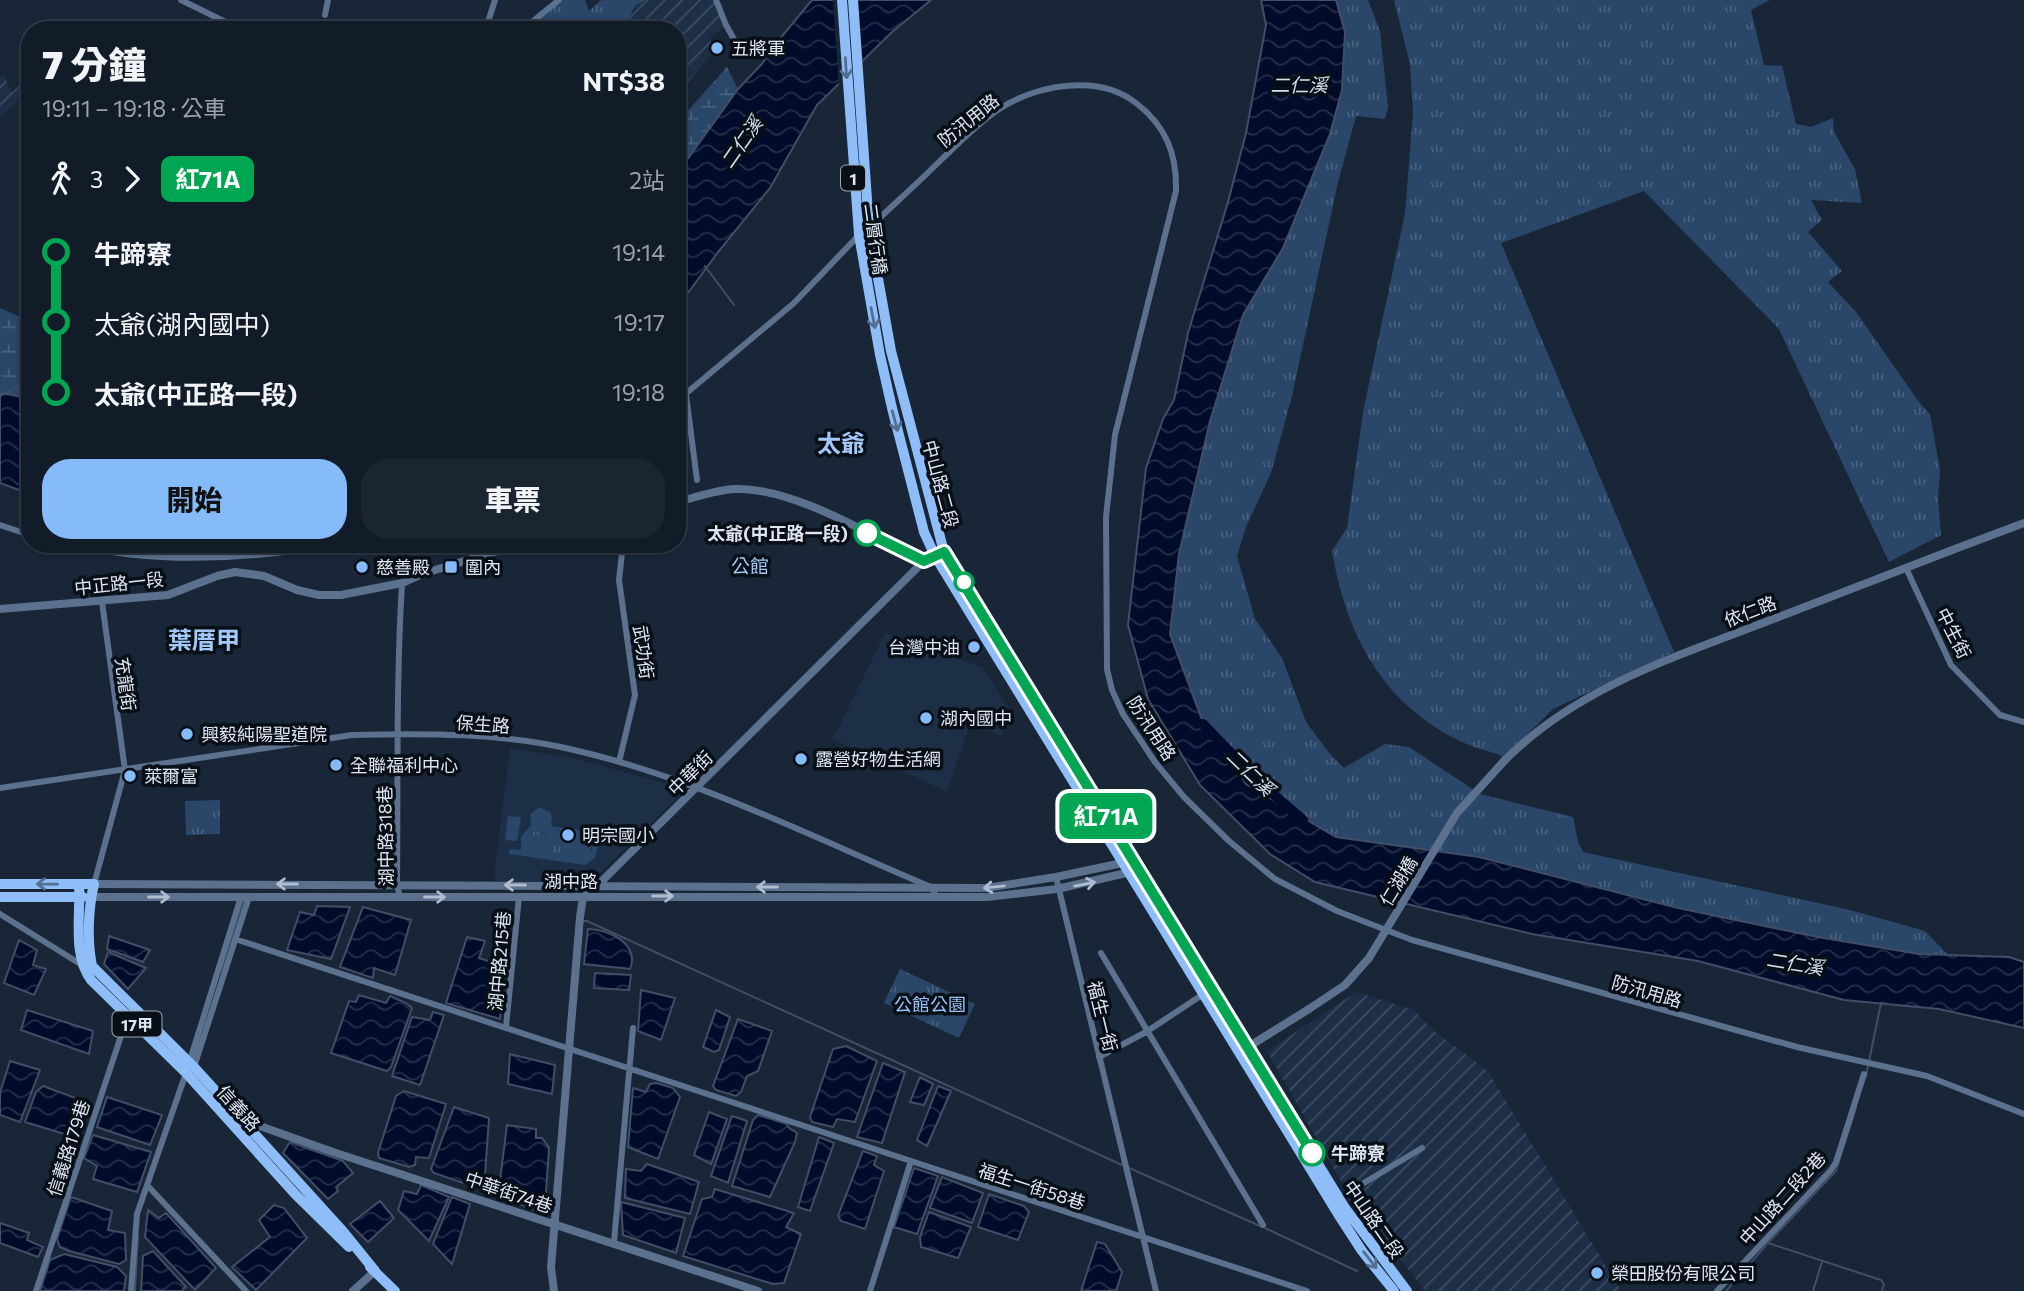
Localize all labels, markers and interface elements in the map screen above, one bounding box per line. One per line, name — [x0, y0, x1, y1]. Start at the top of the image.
place label: 五將軍 — [731, 37, 785, 59]
text: 7 分鐘 — [42, 40, 147, 87]
marker: 五將軍 — [709, 40, 725, 56]
one-way arrow — [840, 56, 853, 79]
text: NT$38 — [583, 65, 665, 96]
water label: 二仁溪 — [1270, 73, 1330, 96]
street label: 防汛用路 — [933, 89, 1003, 151]
text: 19:11 – 19:18 · 公車 — [42, 94, 227, 122]
water label: 二仁溪 — [715, 110, 768, 172]
icon: walk — [42, 160, 80, 198]
icon: forward — [113, 160, 151, 198]
text: 紅71A — [175, 164, 240, 193]
text: 3 — [90, 165, 103, 193]
text: 2站 — [629, 166, 665, 194]
road number: 1 — [841, 166, 865, 190]
street label: 二層行橋 — [860, 202, 892, 276]
text: 牛蹄寮 — [94, 238, 172, 269]
text: 19:14 — [612, 238, 665, 266]
one-way arrow — [867, 306, 880, 329]
text: 太爺(湖內國中) — [94, 308, 270, 339]
text: 19:17 — [614, 308, 665, 336]
text: 太爺(中正路一段) — [94, 378, 297, 409]
text: 19:18 — [612, 378, 665, 406]
one-way arrow — [889, 409, 902, 432]
district label: 太爺 — [817, 428, 865, 457]
street label: 中山路二段 — [919, 438, 963, 530]
button: 開始 — [42, 459, 347, 539]
button: 車票 — [361, 459, 665, 539]
marker: 太爺(中正路一段) — [854, 520, 880, 546]
place label: 太爺(中正路一段) — [707, 522, 848, 544]
district label: 公館 — [731, 554, 769, 577]
place label: 慈善殿 — [376, 556, 430, 578]
place label: 圍內 — [465, 556, 501, 578]
marker: 慈善殿 — [354, 559, 370, 575]
marker: 圍內 — [443, 559, 459, 575]
street label: 中正路一段 — [73, 567, 165, 599]
unlabelled marker — [954, 572, 974, 592]
street label: 依仁路 — [1721, 591, 1779, 631]
street label: 中生街 — [1932, 604, 1976, 662]
street label: 武功街 — [629, 624, 659, 680]
district label: 葉厝甲 — [168, 625, 240, 654]
place label: 台灣中油 — [888, 636, 960, 658]
marker: 台灣中油 — [966, 639, 982, 655]
street label: 充龍街 — [111, 656, 141, 712]
street label: 防汛用路 — [1123, 692, 1181, 764]
place label: 湖內國中 — [940, 707, 1012, 729]
marker: 湖內國中 — [918, 710, 934, 726]
street label: 保生路 — [455, 711, 511, 737]
place label: 興毅純陽聖道院 — [201, 723, 327, 745]
marker: 興毅純陽聖道院 — [179, 726, 195, 742]
water label: 二仁溪 — [1223, 744, 1282, 802]
street label: 中華街 — [663, 746, 717, 800]
place label: 露營好物生活網 — [815, 748, 941, 770]
marker: 露營好物生活網 — [793, 751, 809, 767]
place label: 全聯福利中心 — [350, 754, 458, 776]
marker: 全聯福利中心 — [328, 757, 344, 773]
place label: 萊爾富 — [144, 765, 198, 787]
marker: 萊爾富 — [122, 768, 138, 784]
street label: 湖中路318巷 — [373, 785, 397, 887]
line badge: 紅71A — [1057, 793, 1155, 839]
text: 紅71A — [1073, 801, 1139, 830]
place label: 明宗國小 — [582, 824, 654, 846]
marker: 明宗國小 — [560, 827, 576, 843]
street label: 仁湖橋 — [1375, 852, 1421, 910]
street label: 湖中路 — [544, 870, 598, 892]
one-way arrow — [1073, 876, 1096, 890]
one-way arrow — [36, 877, 59, 891]
one-way arrow — [276, 877, 299, 891]
one-way arrow — [504, 878, 527, 892]
one-way arrow — [756, 880, 779, 894]
one-way arrow — [983, 881, 1006, 894]
one-way arrow — [651, 889, 674, 903]
one-way arrow — [147, 890, 170, 903]
one-way arrow — [423, 890, 446, 904]
street label: 湖中路215巷 — [484, 910, 514, 1012]
water label: 二仁溪 — [1765, 947, 1828, 979]
street label: 防汛用路 — [1609, 971, 1685, 1011]
street label: 福生一街 — [1084, 978, 1122, 1054]
park label: 公館公園 — [894, 993, 966, 1015]
road number: 17甲 — [113, 1012, 162, 1036]
street label: 信義路 — [213, 1081, 265, 1135]
street label: 信義路179巷 — [42, 1097, 94, 1199]
marker: 牛蹄寮 — [1299, 1140, 1325, 1166]
place label: 牛蹄寮 — [1331, 1142, 1385, 1164]
street label: 中山路二段2巷 — [1734, 1147, 1830, 1249]
street label: 福生一街58巷 — [976, 1158, 1088, 1214]
street label: 中華街74巷 — [462, 1167, 556, 1217]
street label: 中山路二段 — [1339, 1176, 1409, 1262]
one-way arrow — [1362, 1251, 1377, 1269]
place label: 榮田股份有限公司 — [1611, 1262, 1755, 1284]
marker: 榮田股份有限公司 — [1589, 1265, 1605, 1281]

